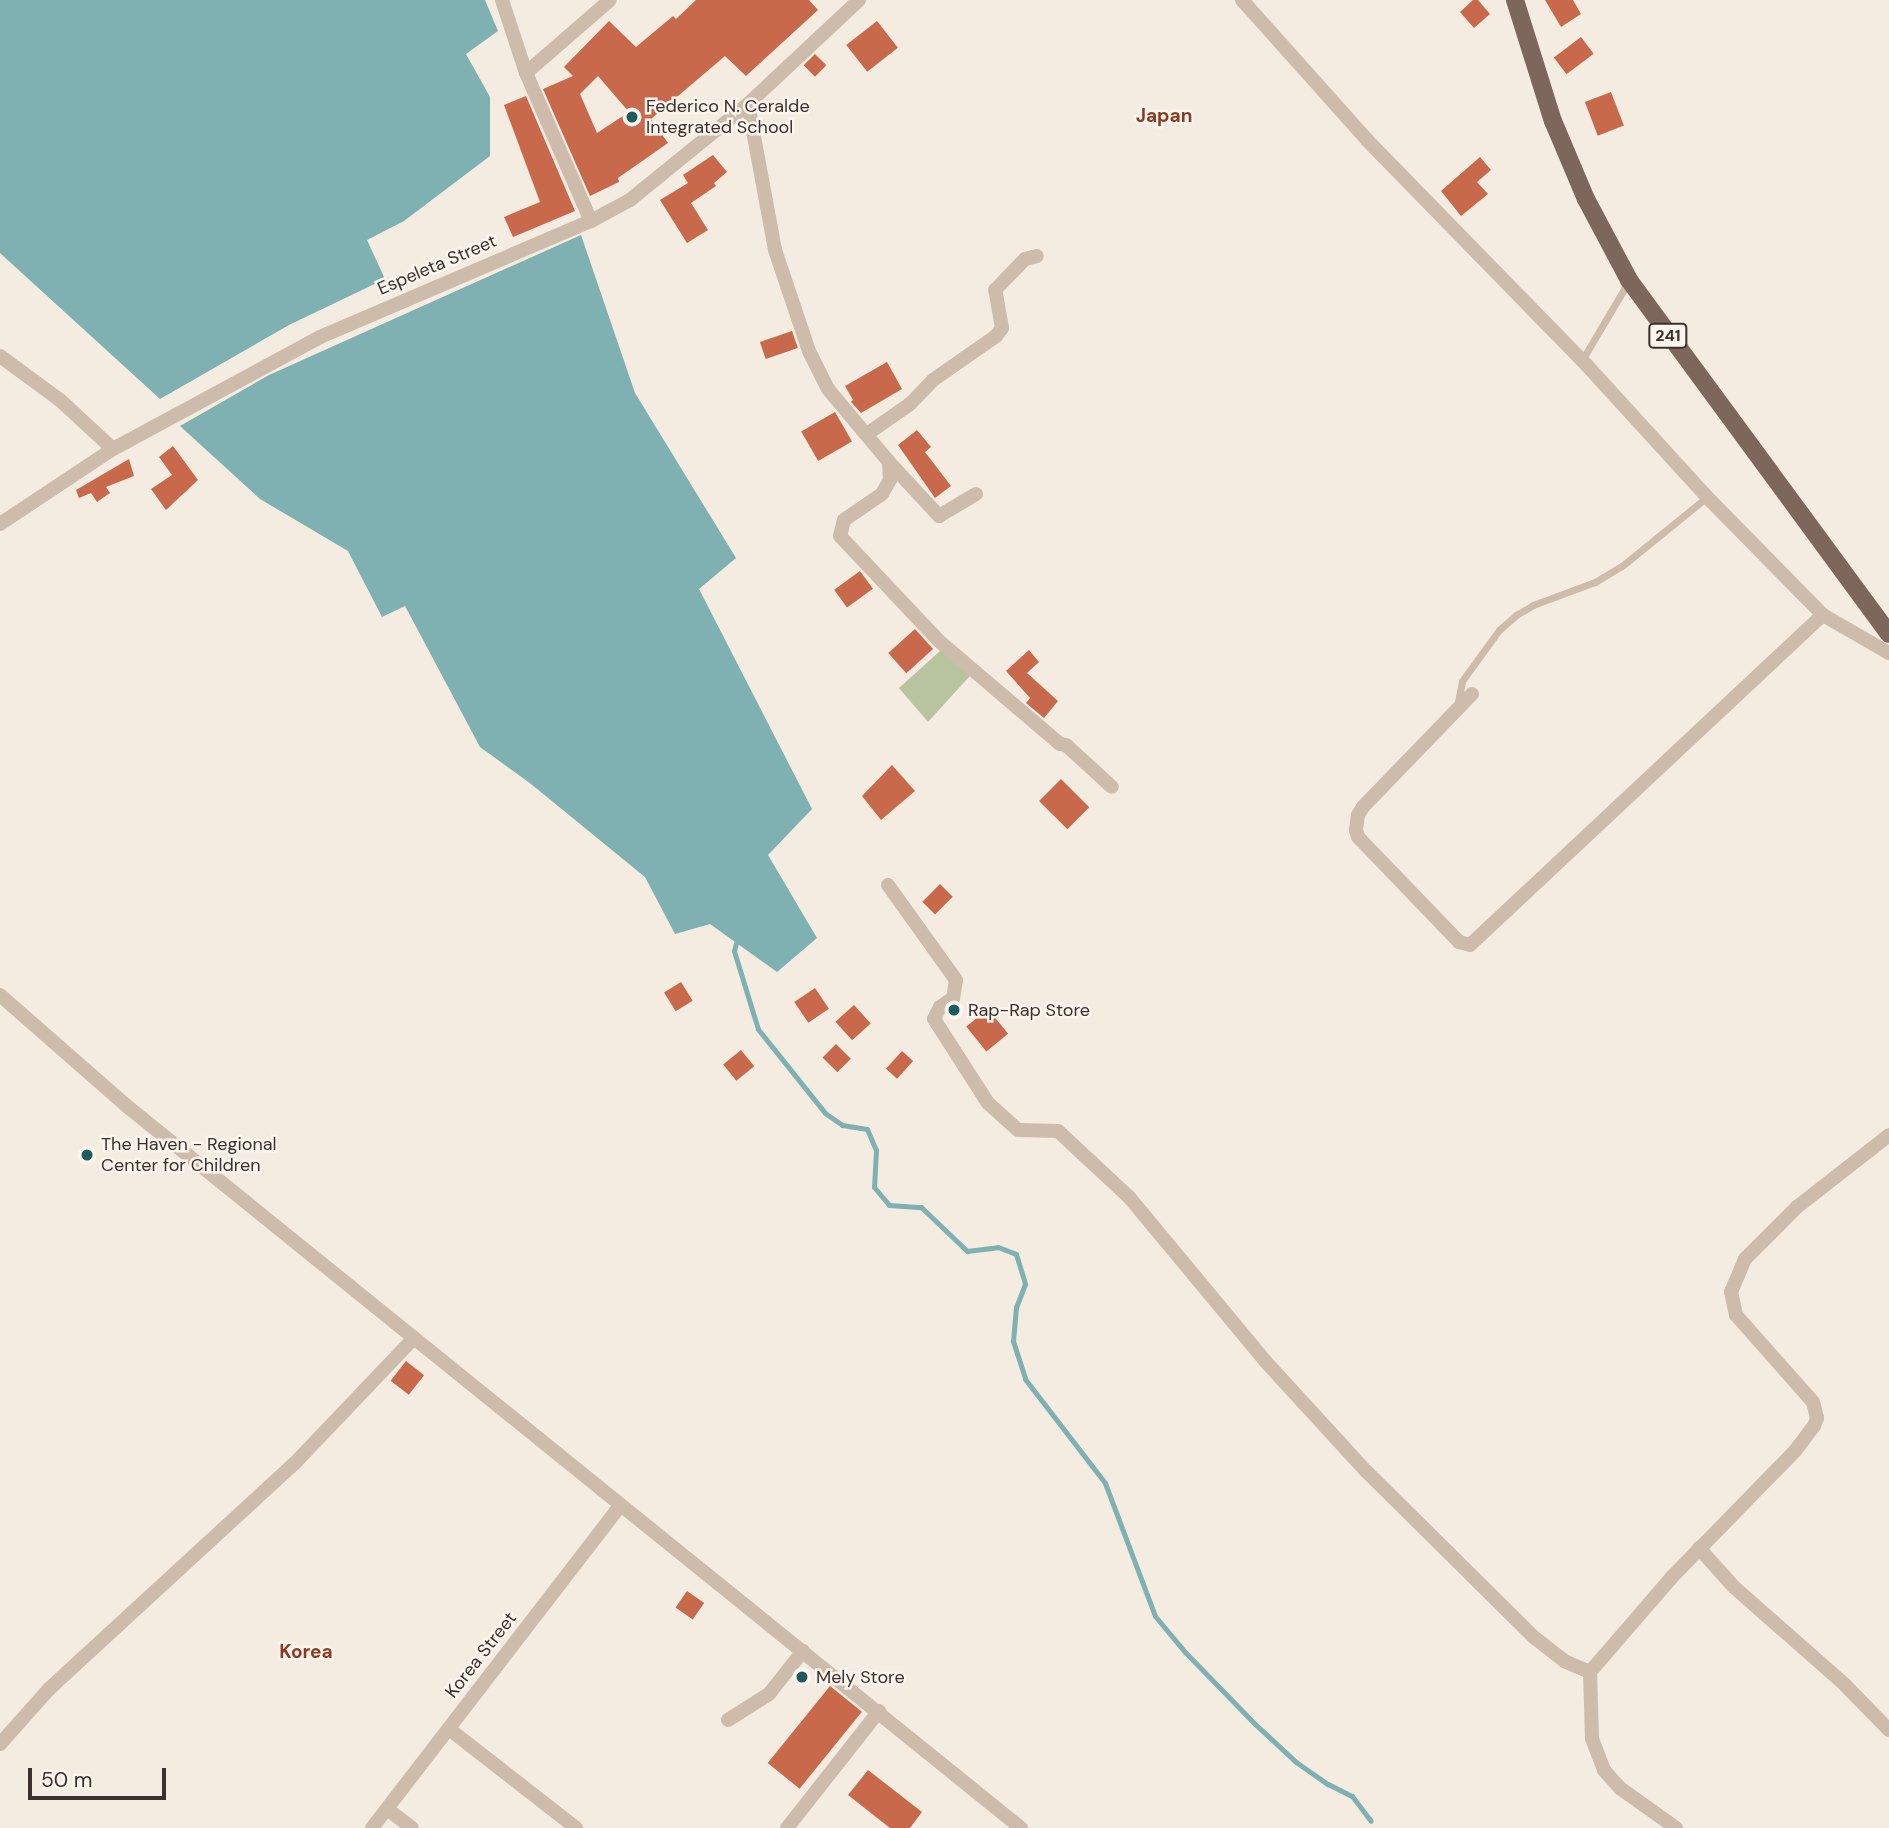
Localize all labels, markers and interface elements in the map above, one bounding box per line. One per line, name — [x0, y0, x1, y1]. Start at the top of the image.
place label: Federico N. Ceralde Integrated School — [646, 96, 810, 138]
district label: Japan — [1136, 105, 1192, 127]
marker: Federico N. Ceralde Integrated School — [624, 109, 640, 125]
street label: Espeleta Street — [374, 230, 500, 300]
road number: 241 — [1647, 324, 1689, 348]
place label: Rap-Rap Store — [968, 999, 1090, 1021]
marker: Rap-Rap Store — [946, 1002, 962, 1018]
place label: The Haven - Regional Center for Children — [101, 1134, 277, 1176]
marker: The Haven - Regional Center for Children — [79, 1147, 95, 1163]
street label: Korea Street — [441, 1608, 521, 1702]
district label: Korea — [279, 1641, 333, 1663]
place label: Mely Store — [816, 1666, 905, 1688]
marker: Mely Store — [794, 1669, 810, 1685]
scale bar — [32, 1755, 170, 1799]
text: 50 m — [41, 1766, 92, 1794]

